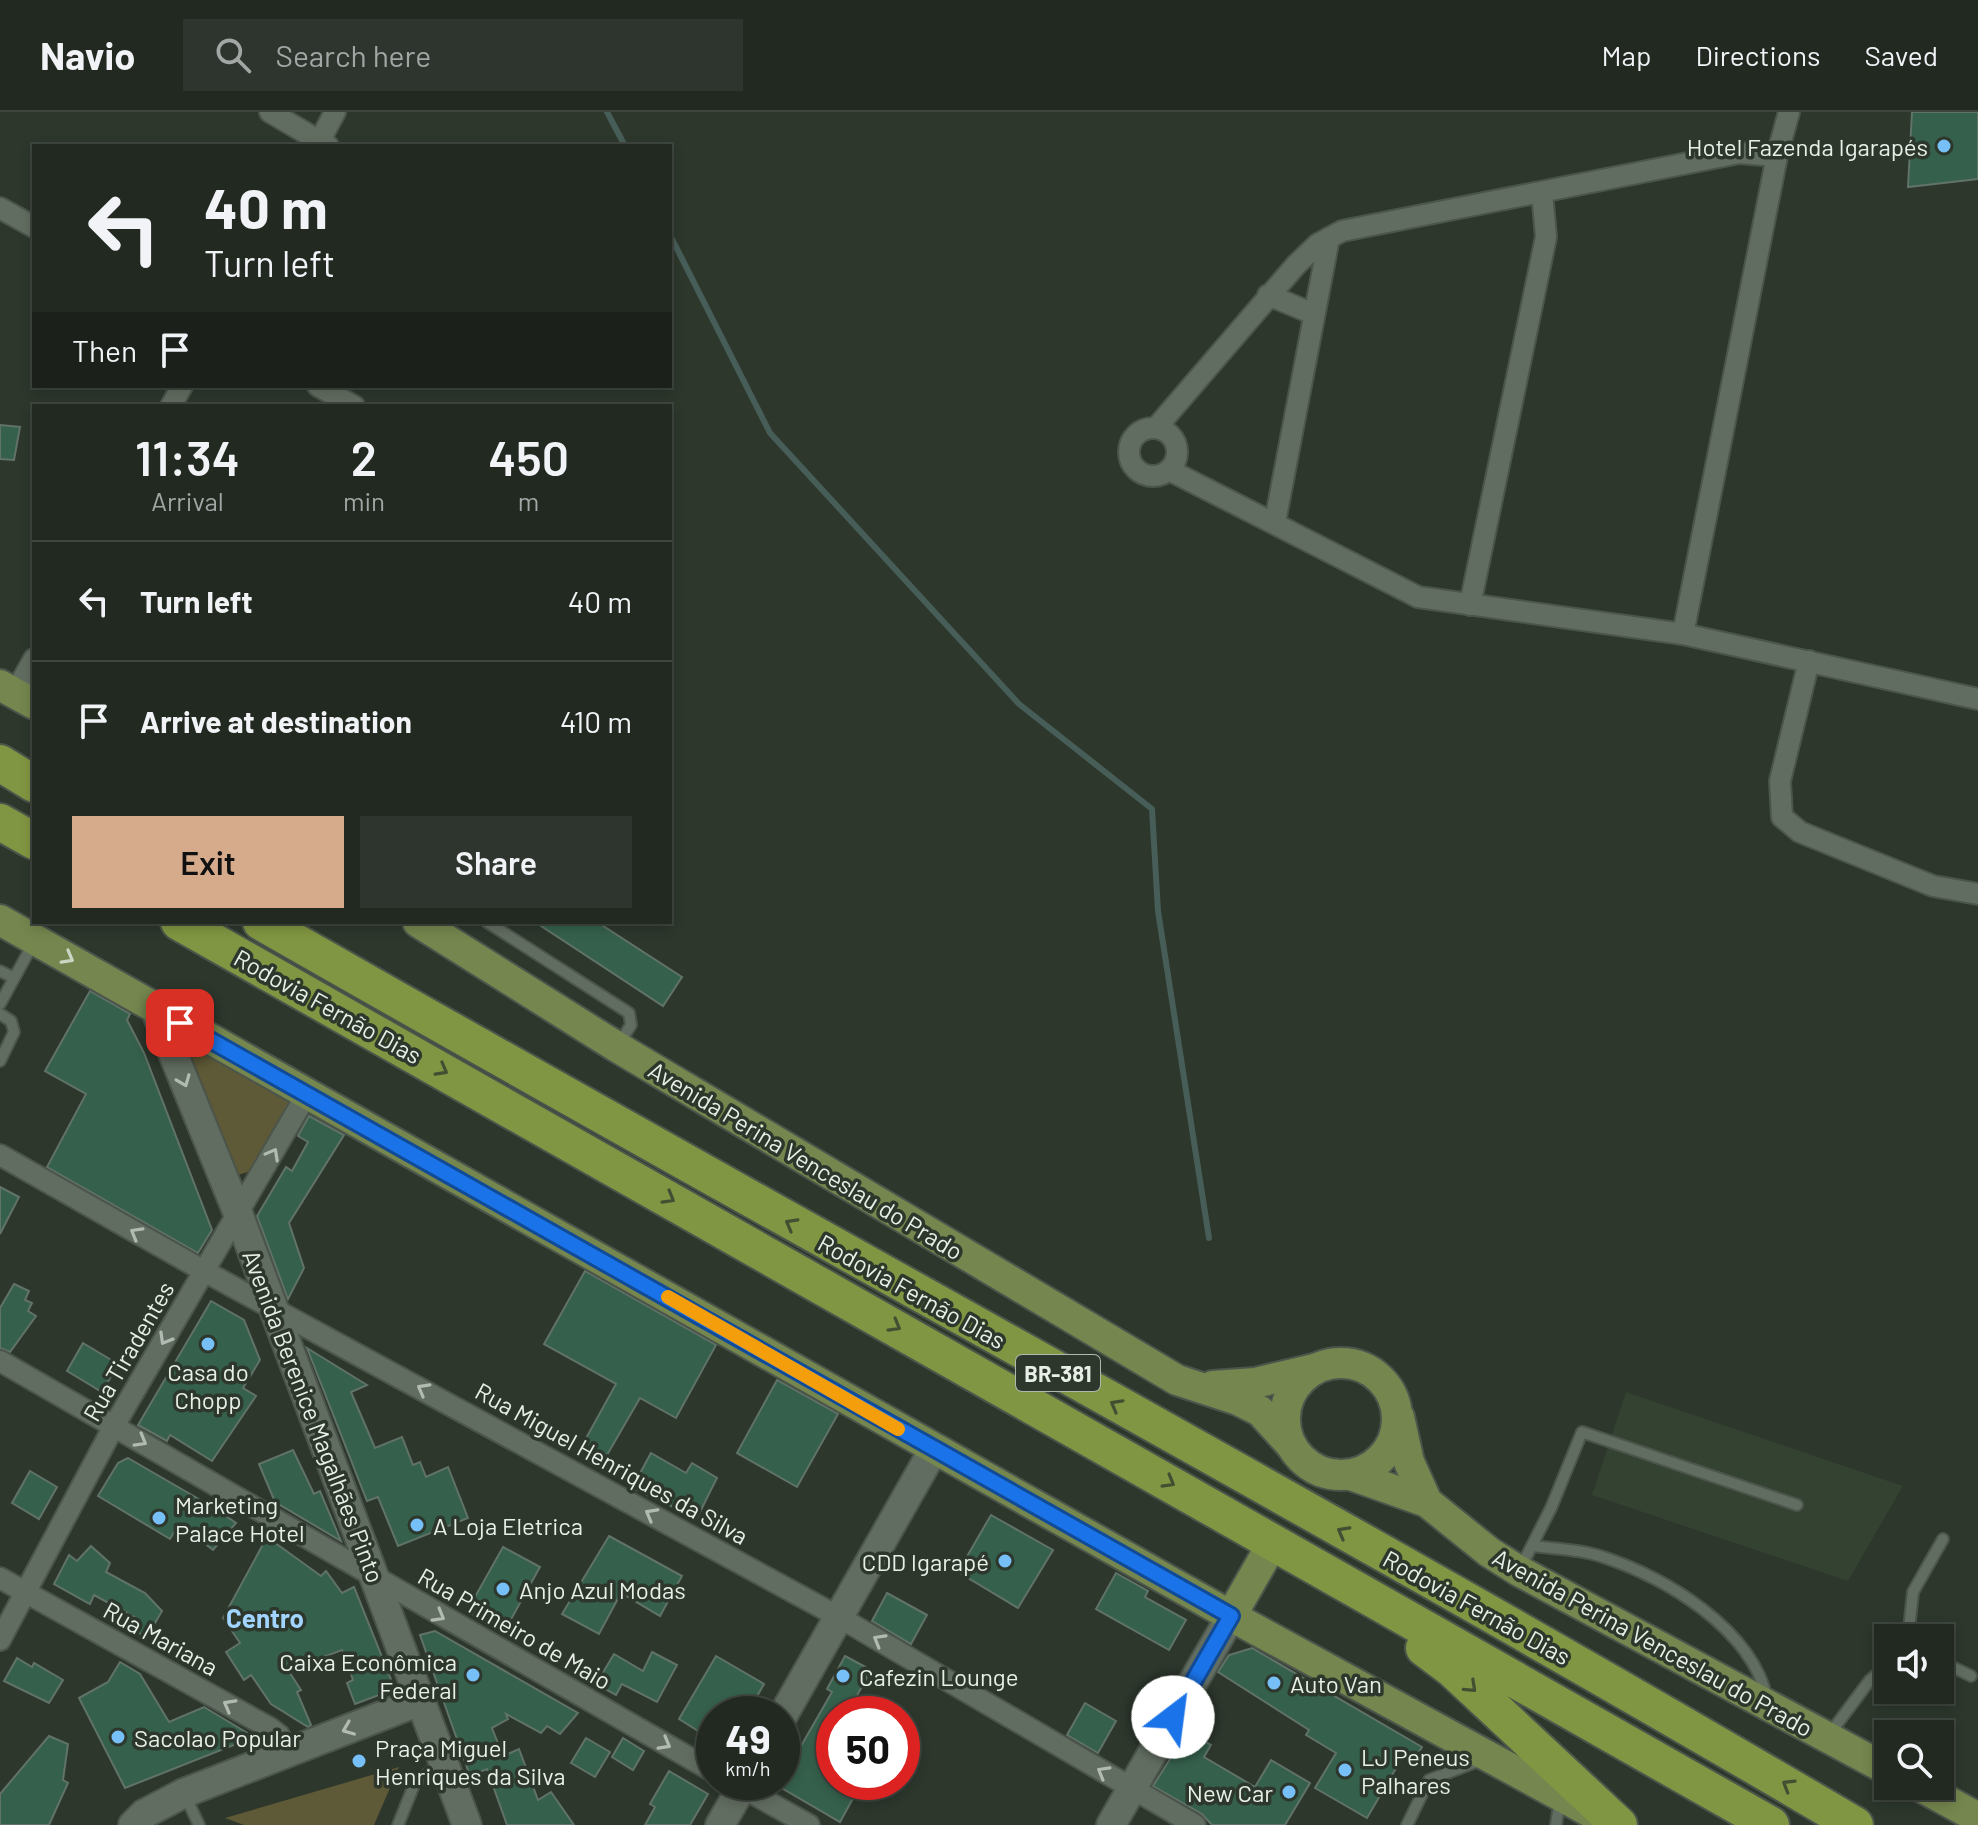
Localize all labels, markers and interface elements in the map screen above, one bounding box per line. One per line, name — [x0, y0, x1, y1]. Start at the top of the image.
search box — [183, 19, 743, 91]
text: Navio — [40, 32, 135, 78]
icon: search — [211, 33, 255, 77]
text: Search here — [275, 37, 431, 73]
text: Map — [1602, 38, 1651, 72]
text: Directions — [1695, 38, 1821, 72]
text: Saved — [1865, 38, 1938, 72]
place label: Hotel Fazenda Igarapés — [1687, 132, 1928, 161]
marker: Hotel Fazenda Igarapés — [1935, 137, 1953, 155]
text: 40 m — [204, 173, 328, 240]
icon: left — [72, 176, 176, 280]
text: Turn left — [204, 241, 335, 284]
icon: arrive — [153, 328, 197, 372]
text: Then — [72, 332, 137, 368]
text: 11:34 — [135, 428, 240, 486]
text: 2 — [351, 428, 377, 486]
text: 450 — [488, 428, 569, 486]
text: Arrival — [151, 485, 224, 516]
text: min — [343, 485, 385, 516]
text: m — [518, 485, 539, 516]
icon: left — [72, 579, 116, 623]
text: Turn left — [140, 583, 253, 619]
text: 40 m — [568, 583, 632, 619]
icon: arrive — [72, 699, 116, 743]
text: Arrive at destination — [140, 703, 412, 739]
text: 410 m — [560, 703, 632, 739]
button: Exit — [72, 816, 344, 908]
button: Share — [360, 816, 632, 908]
street label: Rodovia Fernão Dias — [229, 942, 427, 1070]
one-way arrow — [59, 948, 74, 964]
pin — [146, 989, 214, 1057]
icon: arrive — [158, 1001, 202, 1045]
street label: Avenida Perina Venceslau do Prado — [644, 1055, 968, 1265]
one-way arrow — [433, 1060, 448, 1076]
one-way arrow — [174, 1073, 191, 1087]
one-way arrow — [263, 1148, 279, 1163]
one-way arrow — [660, 1188, 674, 1204]
one-way arrow — [785, 1218, 799, 1233]
one-way arrow — [131, 1227, 145, 1243]
street label: Rodovia Fernão Dias — [813, 1227, 1011, 1355]
street label: Avenida Berenice Magalhães Pinto — [237, 1246, 391, 1586]
street label: Rua Tiradentes — [76, 1276, 180, 1426]
one-way arrow — [886, 1316, 900, 1332]
one-way arrow — [159, 1330, 175, 1344]
marker: Casa do Chopp — [199, 1335, 217, 1353]
road number: BR-381 — [1016, 1355, 1100, 1391]
place label: Casa do Chopp — [167, 1357, 249, 1414]
street label: Rua Miguel Henriques da Silva — [471, 1376, 753, 1550]
one-way arrow — [418, 1383, 432, 1399]
one-way arrow — [1110, 1399, 1125, 1415]
one-way arrow — [132, 1431, 147, 1447]
one-way arrow — [1161, 1472, 1175, 1488]
place label: Marketing Palace Hotel — [175, 1490, 305, 1547]
one-way arrow — [646, 1508, 660, 1524]
marker: Marketing Palace Hotel — [150, 1509, 168, 1527]
place label: A Loja Eletrica — [433, 1511, 583, 1540]
marker: A Loja Eletrica — [408, 1516, 426, 1534]
one-way arrow — [1337, 1526, 1352, 1542]
street label: Avenida Perina Venceslau do Prado — [1488, 1542, 1818, 1742]
street label: Rodovia Fernão Dias — [1378, 1543, 1576, 1671]
place label: CDD Igarapé — [862, 1547, 989, 1576]
marker: CDD Igarapé — [996, 1552, 1014, 1570]
street label: Rua Primeiro de Maio — [413, 1561, 617, 1695]
place label: Anjo Azul Modas — [519, 1575, 686, 1604]
marker: Anjo Azul Modas — [494, 1580, 512, 1598]
street label: Rua Mariana — [99, 1595, 223, 1681]
district label: Centro — [226, 1602, 304, 1633]
one-way arrow — [430, 1606, 445, 1622]
map controls — [1874, 1624, 1954, 1800]
button: sound — [1874, 1624, 1954, 1704]
one-way arrow — [873, 1634, 888, 1650]
place label: Caixa Econômica Federal — [279, 1647, 457, 1704]
place label: Cafezin Lounge — [859, 1662, 1018, 1691]
marker: Caixa Econômica Federal — [464, 1666, 482, 1684]
marker: Cafezin Lounge — [834, 1667, 852, 1685]
place label: Auto Van — [1290, 1669, 1382, 1698]
marker: Auto Van — [1265, 1674, 1283, 1692]
position arrow — [1131, 1675, 1215, 1759]
one-way arrow — [1461, 1677, 1476, 1691]
speed limit sign: 50 — [816, 1696, 920, 1800]
one-way arrow — [223, 1700, 237, 1715]
text: 49 — [725, 1714, 771, 1762]
one-way arrow — [342, 1719, 356, 1736]
button: search — [1874, 1720, 1954, 1800]
place label: Sacolao Popular — [134, 1723, 301, 1752]
marker: Sacolao Popular — [109, 1728, 127, 1746]
place label: Praça Miguel Henriques da Silva — [375, 1733, 566, 1790]
one-way arrow — [657, 1734, 671, 1750]
place label: LJ Peneus Palhares — [1361, 1742, 1470, 1799]
marker: Praça Miguel Henriques da Silva — [350, 1752, 368, 1770]
text: km/h — [725, 1756, 771, 1780]
marker: LJ Peneus Palhares — [1336, 1761, 1354, 1779]
one-way arrow — [1097, 1766, 1112, 1782]
place label: New Car — [1187, 1778, 1273, 1807]
one-way arrow — [1782, 1779, 1797, 1795]
marker: New Car — [1280, 1783, 1298, 1801]

